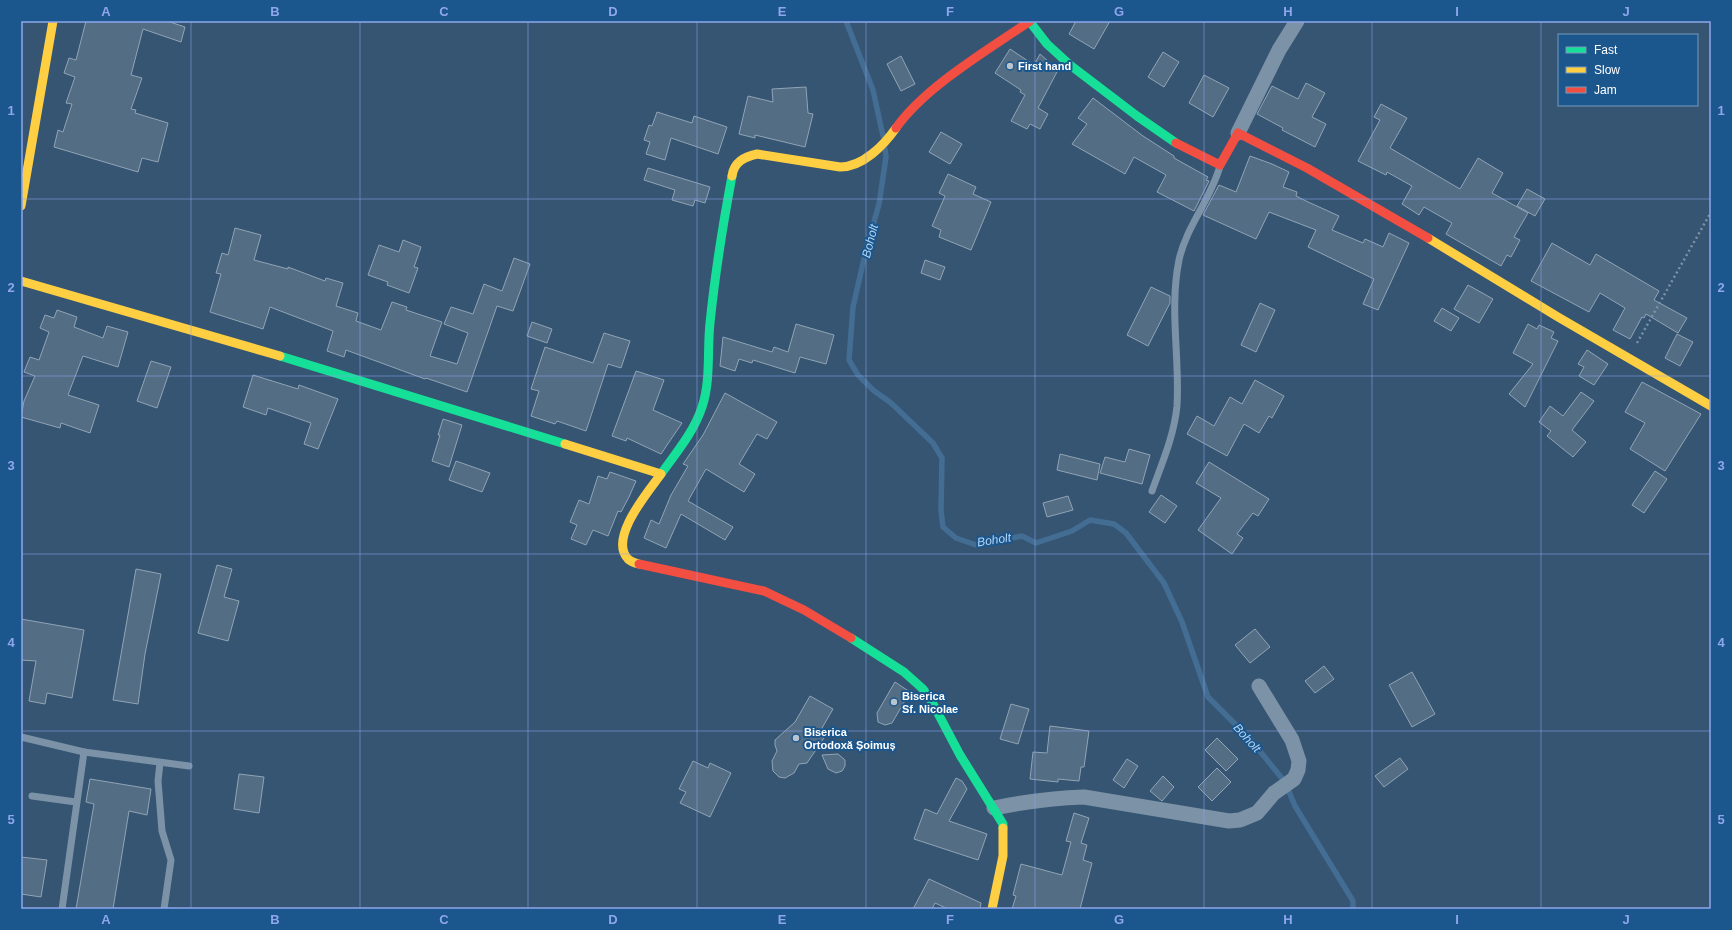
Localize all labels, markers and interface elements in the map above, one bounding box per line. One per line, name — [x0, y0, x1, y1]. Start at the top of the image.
text: A — [101, 4, 111, 19]
text: B — [270, 4, 280, 19]
text: C — [439, 4, 449, 19]
text: D — [608, 4, 618, 19]
text: E — [778, 4, 787, 19]
text: F — [946, 4, 954, 19]
text: G — [1114, 4, 1124, 19]
text: H — [1283, 4, 1293, 19]
text: I — [1455, 4, 1459, 19]
text: J — [1622, 4, 1630, 19]
legend — [1558, 34, 1698, 106]
text: Fast — [1594, 43, 1618, 57]
place label: First hand — [1018, 60, 1071, 72]
marker: First hand — [1005, 61, 1015, 71]
text: Slow — [1594, 63, 1620, 77]
text: Jam — [1594, 83, 1617, 97]
text: 1 — [7, 103, 15, 118]
text: 1 — [1717, 103, 1725, 118]
water label: Boholt — [859, 222, 881, 259]
text: 2 — [7, 280, 15, 295]
text: 2 — [1717, 280, 1725, 295]
text: 3 — [7, 458, 15, 473]
text: 3 — [1717, 458, 1725, 473]
water label: Boholt — [976, 530, 1013, 550]
text: 4 — [7, 635, 15, 650]
text: 4 — [1717, 635, 1725, 650]
place label: Biserica Sf. Nicolae — [902, 690, 958, 715]
marker: Biserica Sf. Nicolae — [889, 697, 899, 707]
water label: Boholt — [1230, 721, 1264, 756]
place label: Biserica Ortodoxă Șoimuș — [804, 726, 896, 751]
marker: Biserica Ortodoxă Șoimuș — [791, 733, 801, 743]
text: 5 — [7, 812, 15, 827]
text: 5 — [1717, 812, 1725, 827]
text: A — [101, 912, 111, 927]
text: B — [270, 912, 280, 927]
text: C — [439, 912, 449, 927]
text: D — [608, 912, 618, 927]
text: E — [778, 912, 787, 927]
text: F — [946, 912, 954, 927]
text: G — [1114, 912, 1124, 927]
text: H — [1283, 912, 1293, 927]
text: I — [1455, 912, 1459, 927]
text: J — [1622, 912, 1630, 927]

